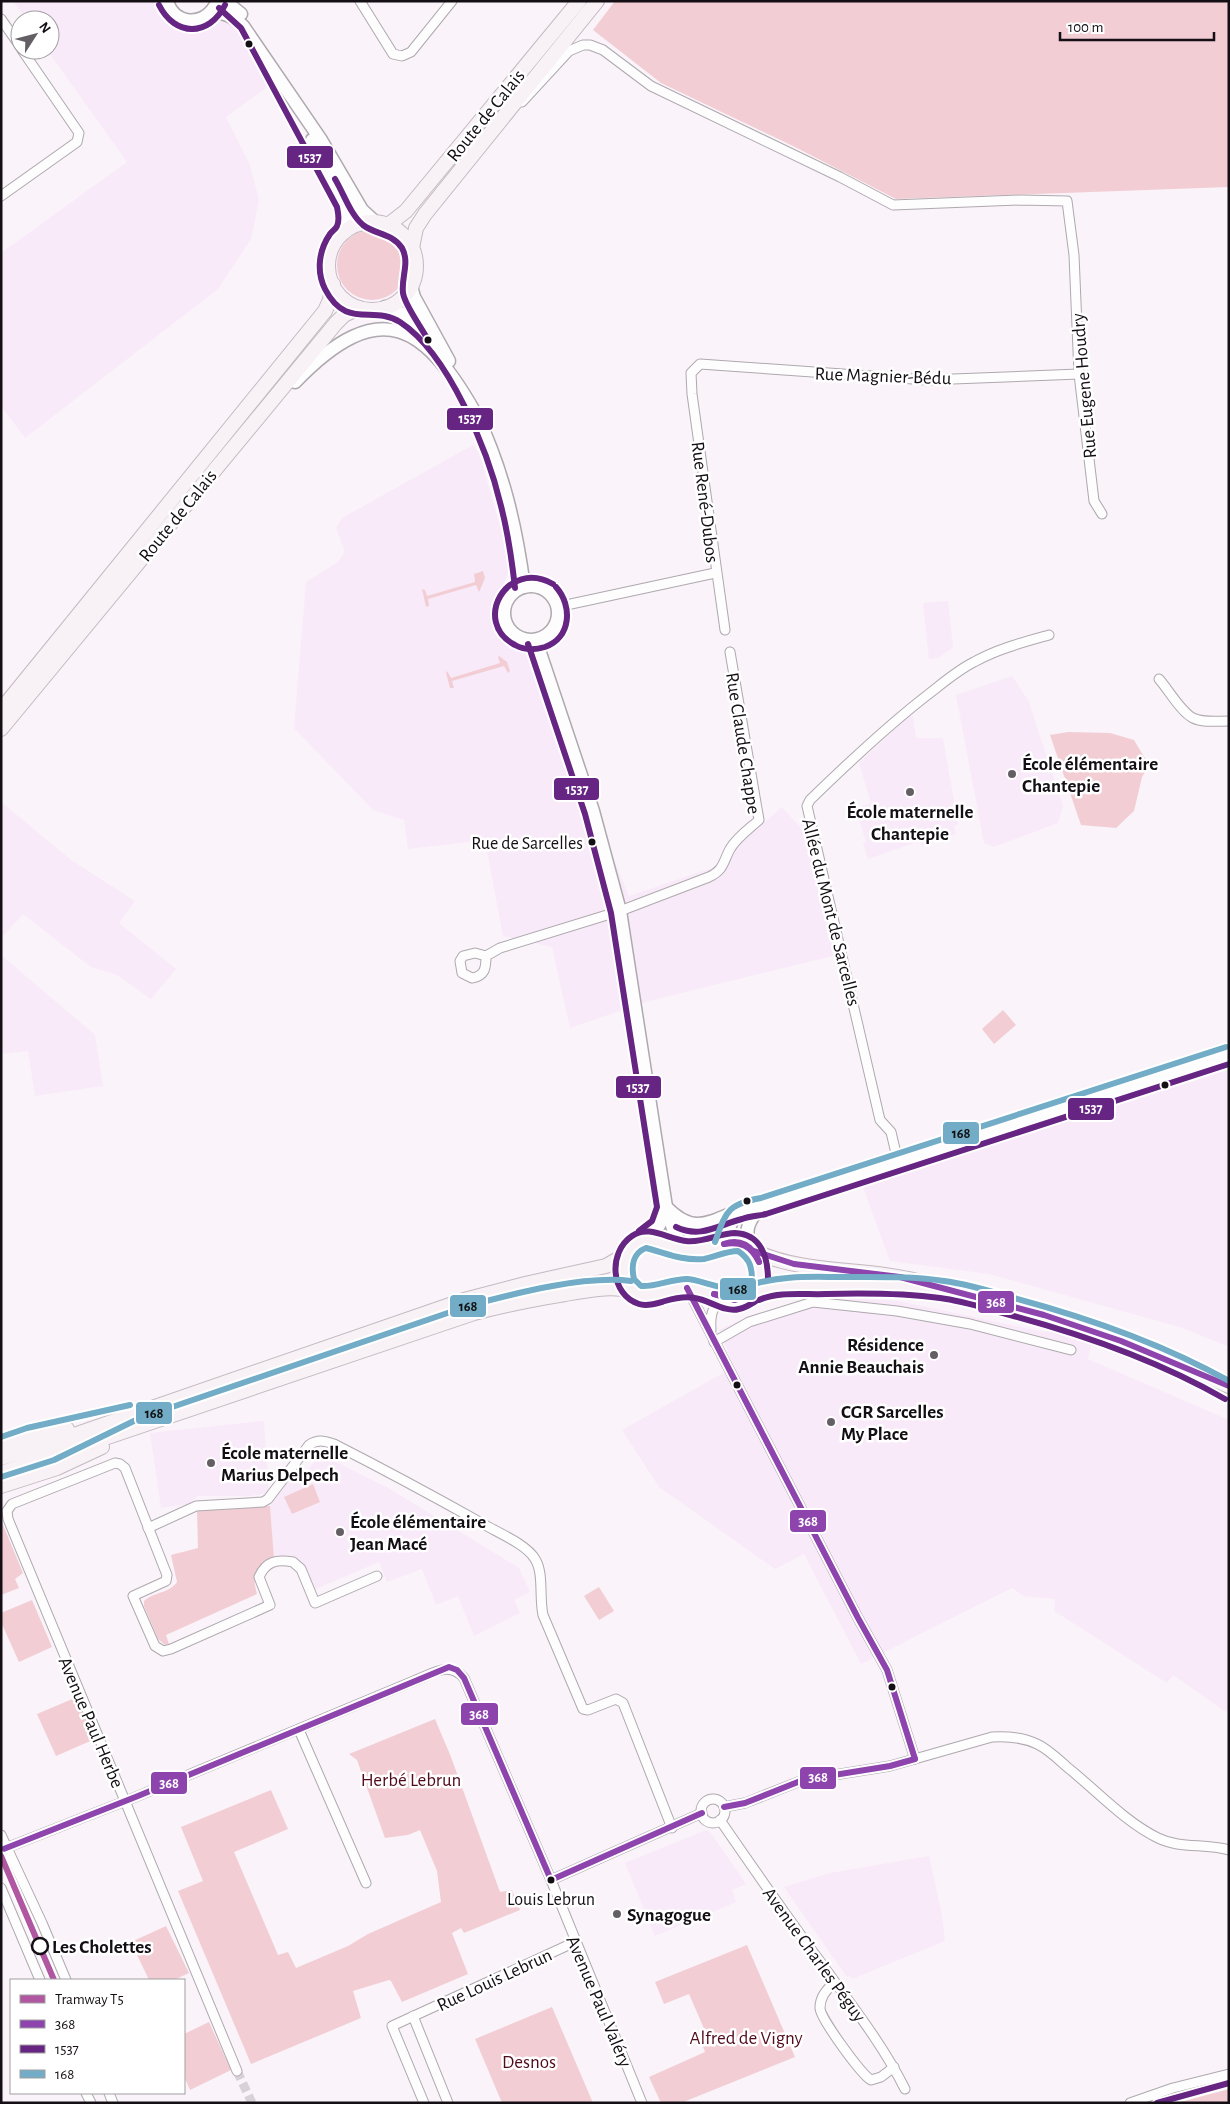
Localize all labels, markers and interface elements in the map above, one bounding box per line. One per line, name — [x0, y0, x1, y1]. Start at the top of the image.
north arrow — [10, 10, 60, 60]
scale bar — [1060, 10, 1214, 42]
text: N — [36, 20, 53, 36]
text: 100 m — [1068, 20, 1103, 35]
unlabelled marker — [244, 39, 254, 49]
street label: Route de Calais — [444, 66, 529, 165]
line badge: 1537 — [286, 145, 334, 169]
text: 1537 — [298, 151, 322, 165]
street label: Rue Eugene Houdry — [1069, 312, 1100, 459]
unlabelled marker — [423, 335, 433, 345]
street label: Rue Magnier-Bédu — [814, 365, 952, 388]
line badge: 1537 — [446, 407, 494, 431]
text: 1537 — [458, 412, 482, 426]
street label: Rue René-Dubos — [688, 440, 721, 564]
street label: Route de Calais — [136, 466, 221, 565]
street label: Rue Claude Chappe — [722, 671, 763, 815]
place label: École élémentaire Chantepie — [1022, 753, 1158, 796]
marker: École élémentaire Chantepie — [1006, 768, 1018, 780]
line badge: 1537 — [553, 777, 600, 801]
text: 1537 — [565, 783, 589, 797]
marker: École maternelle Chantepie — [904, 786, 916, 798]
place label: École maternelle Chantepie — [846, 801, 974, 844]
street label: Allée du Mont de Sarcelles — [798, 817, 863, 1008]
place label: Rue de Sarcelles — [471, 835, 583, 853]
marker: Rue de Sarcelles — [587, 837, 597, 847]
line badge: 1537 — [615, 1075, 662, 1099]
unlabelled marker — [1160, 1080, 1170, 1090]
text: 1537 — [626, 1081, 650, 1095]
line badge: 1537 — [1067, 1097, 1115, 1121]
text: 1537 — [1079, 1102, 1103, 1116]
line badge: 168 — [942, 1121, 980, 1145]
text: 168 — [952, 1127, 970, 1141]
unlabelled marker — [742, 1196, 752, 1206]
line badge: 168 — [719, 1277, 757, 1301]
text: 168 — [729, 1283, 747, 1297]
line badge: 368 — [977, 1290, 1015, 1314]
line badge: 168 — [449, 1294, 487, 1318]
text: 368 — [986, 1296, 1006, 1310]
text: 168 — [459, 1300, 477, 1314]
place label: Résidence Annie Beauchais — [798, 1336, 924, 1377]
marker: Résidence Annie Beauchais — [928, 1349, 940, 1361]
unlabelled marker — [732, 1380, 742, 1390]
line badge: 168 — [135, 1401, 173, 1425]
place label: CGR Sarcelles My Place — [841, 1403, 944, 1444]
text: 168 — [145, 1407, 163, 1421]
marker: CGR Sarcelles My Place — [825, 1416, 837, 1428]
place label: École maternelle Marius Delpech — [221, 1442, 348, 1485]
marker: École maternelle Marius Delpech — [205, 1457, 217, 1469]
line badge: 368 — [789, 1509, 827, 1533]
place label: École élémentaire Jean Macé — [350, 1511, 486, 1554]
text: 368 — [798, 1515, 818, 1529]
marker: École élémentaire Jean Macé — [334, 1526, 346, 1538]
street label: Avenue Paul Herbe — [54, 1654, 127, 1791]
unlabelled marker — [887, 1682, 897, 1692]
line badge: 368 — [460, 1702, 499, 1726]
text: 368 — [469, 1708, 489, 1722]
line badge: 368 — [799, 1766, 837, 1790]
line badge: 368 — [150, 1771, 188, 1795]
park label: Herbé Lebrun — [361, 1771, 461, 1790]
text: 368 — [808, 1771, 828, 1785]
text: 368 — [159, 1777, 179, 1791]
marker: Louis Lebrun — [546, 1875, 556, 1885]
street label: Avenue Charles Péguy — [759, 1884, 869, 2026]
place label: Louis Lebrun — [507, 1891, 595, 1909]
place label: Synagogue — [627, 1906, 711, 1925]
marker: Synagogue — [611, 1908, 623, 1920]
street label: Avenue Paul Valéry — [562, 1933, 635, 2070]
marker: Les Cholettes — [31, 1937, 49, 1955]
place label: Les Cholettes — [52, 1938, 152, 1957]
street label: Rue Louis Lebrun — [434, 1945, 555, 2015]
legend — [10, 1979, 185, 2094]
text: Tramway T5 — [55, 1992, 124, 2007]
text: 368 — [55, 2017, 75, 2032]
park label: Alfred de Vigny — [689, 2029, 803, 2048]
text: 1537 — [55, 2042, 79, 2057]
park label: Desnos — [502, 2053, 556, 2072]
text: 168 — [55, 2067, 74, 2082]

